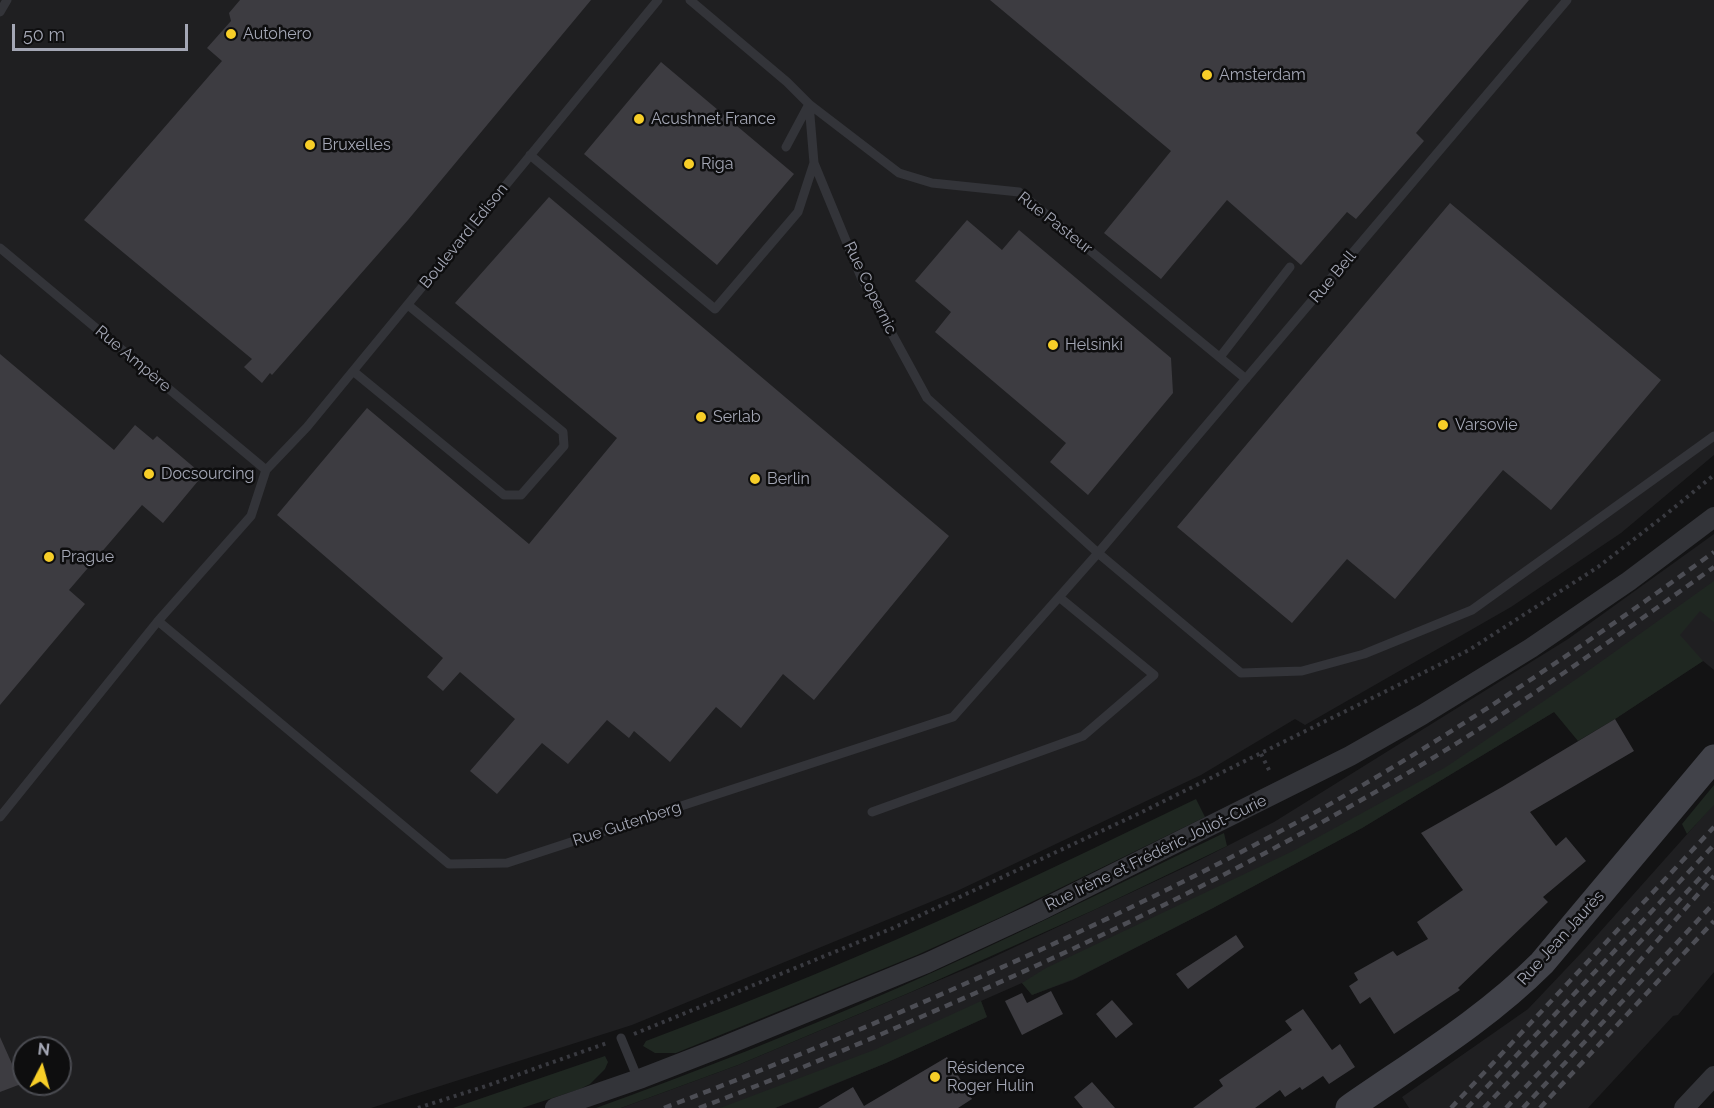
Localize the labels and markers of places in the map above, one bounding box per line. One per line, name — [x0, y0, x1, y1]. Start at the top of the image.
place label: Autohero — [243, 24, 311, 44]
marker: Autohero — [224, 27, 238, 41]
place label: Amsterdam — [1219, 65, 1306, 85]
marker: Amsterdam — [1200, 68, 1214, 82]
place label: Acushnet France — [651, 109, 776, 129]
marker: Acushnet France — [632, 112, 646, 126]
place label: Bruxelles — [322, 135, 391, 155]
marker: Bruxelles — [303, 138, 317, 152]
place label: Riga — [701, 154, 733, 174]
marker: Riga — [682, 157, 696, 171]
place label: Helsinki — [1065, 335, 1123, 355]
marker: Helsinki — [1046, 338, 1060, 352]
place label: Serlab — [713, 407, 761, 427]
marker: Serlab — [694, 410, 708, 424]
place label: Varsovie — [1455, 415, 1518, 435]
marker: Varsovie — [1436, 418, 1450, 432]
place label: Docsourcing — [161, 464, 254, 484]
marker: Docsourcing — [142, 467, 156, 481]
place label: Berlin — [767, 469, 810, 489]
marker: Berlin — [748, 472, 762, 486]
place label: Prague — [61, 547, 114, 567]
marker: Prague — [42, 550, 56, 564]
place label: Résidence Roger Hulin — [947, 1058, 1034, 1096]
marker: Résidence Roger Hulin — [928, 1070, 942, 1084]

